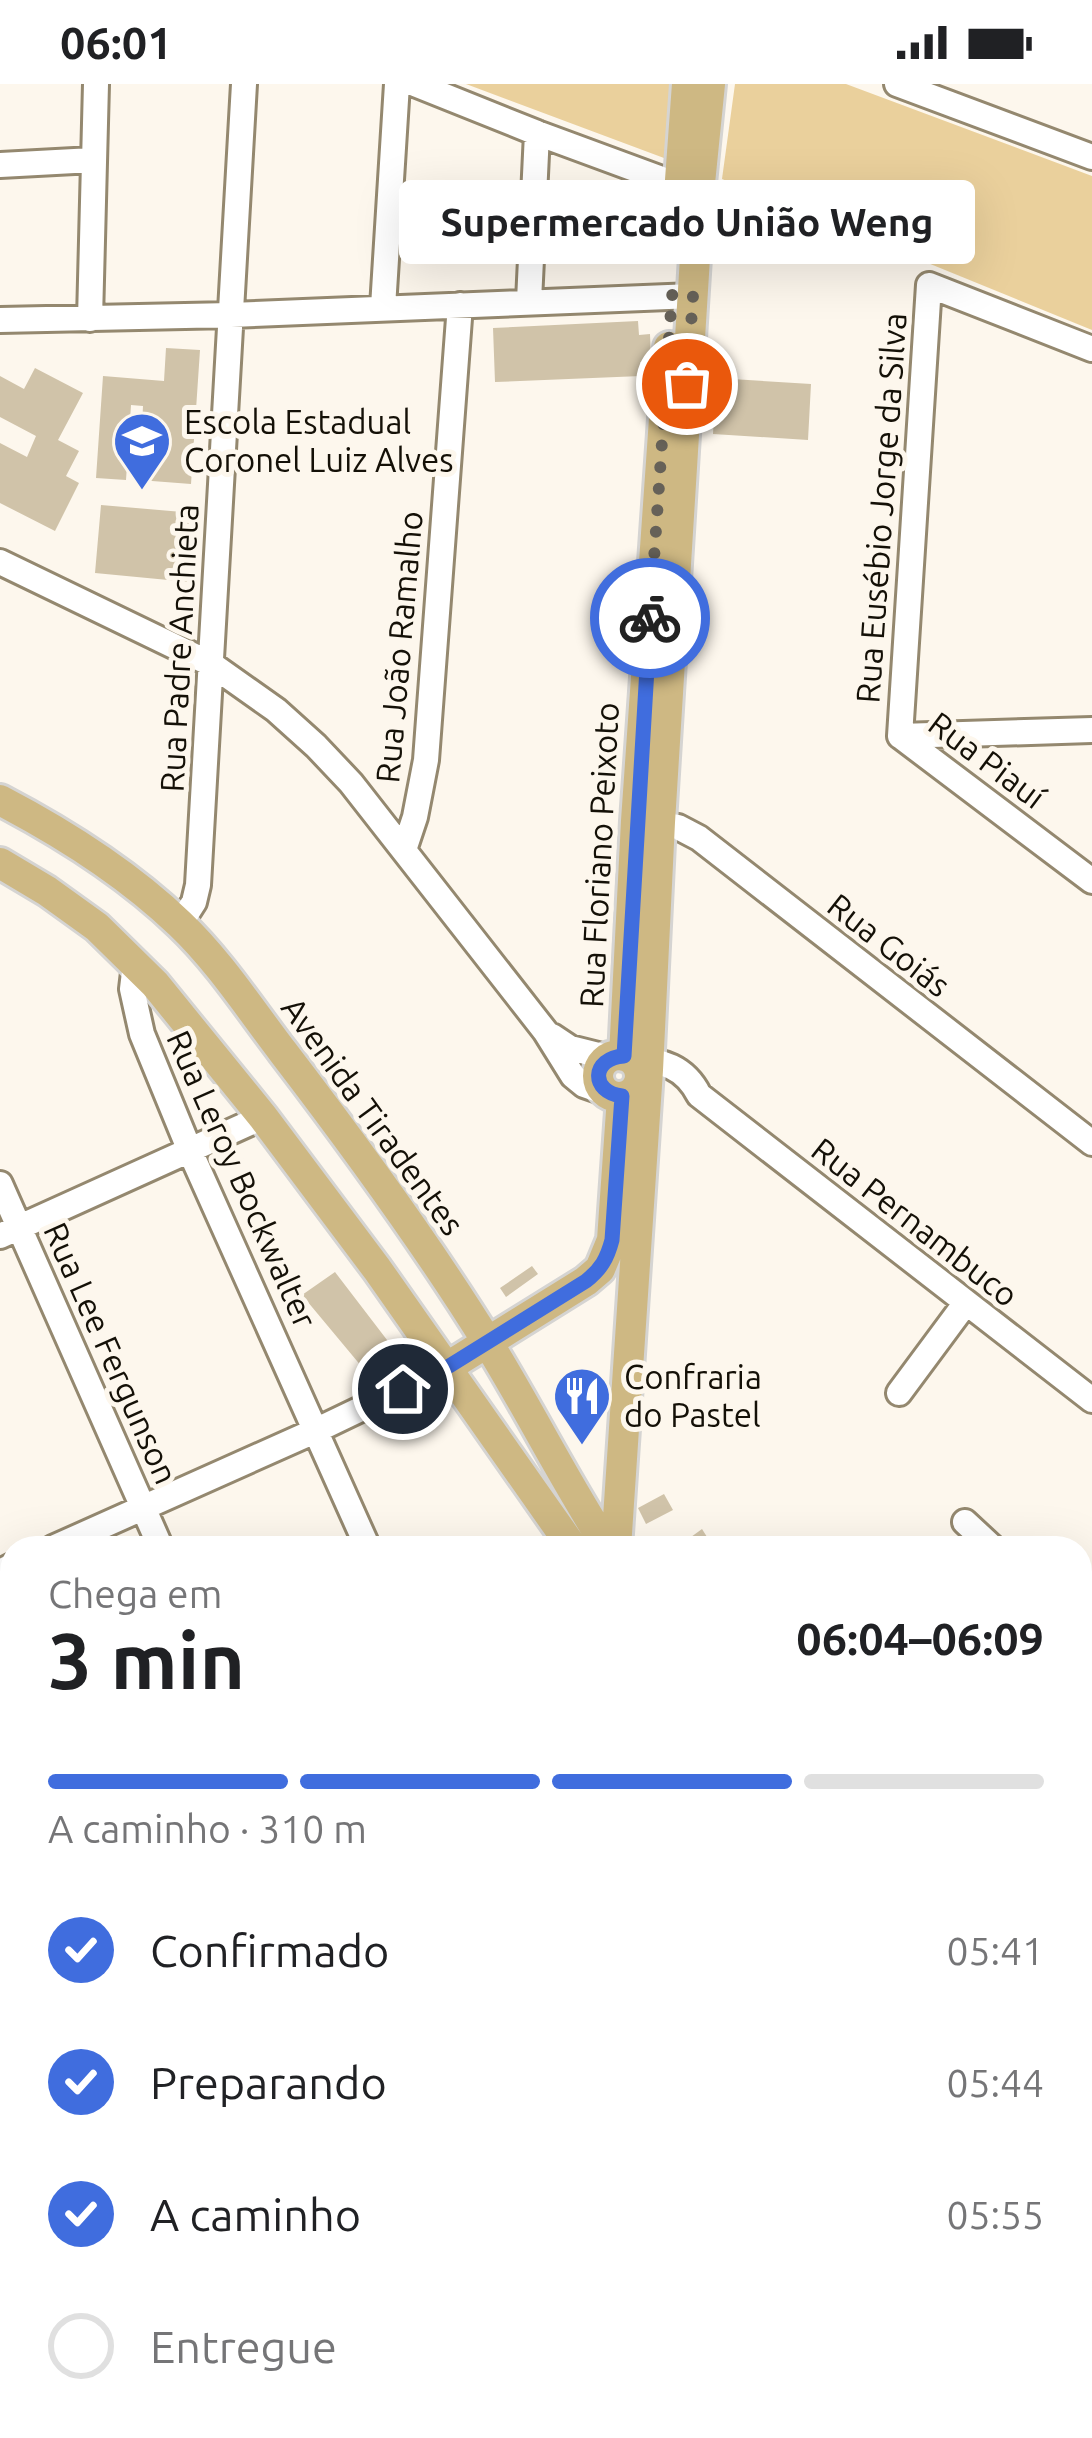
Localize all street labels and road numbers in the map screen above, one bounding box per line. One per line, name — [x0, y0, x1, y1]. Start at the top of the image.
street label: Rua Eusébio Jorge da Silva — [848, 311, 913, 704]
street label: Rua Padre Anchieta — [152, 503, 205, 793]
street label: Rua João Ramalho — [368, 509, 429, 785]
street label: Rua Floriano Peixoto — [572, 701, 625, 1008]
street label: Rua Piauí — [922, 704, 1053, 816]
street label: Rua Goiás — [821, 886, 958, 1004]
street label: Avenida Tiradentes — [275, 990, 472, 1242]
street label: Rua Leroy Bockwalter — [160, 1025, 325, 1334]
street label: Rua Pernambuco — [805, 1130, 1025, 1313]
street label: Rua Lee Fergunson — [37, 1217, 186, 1489]

